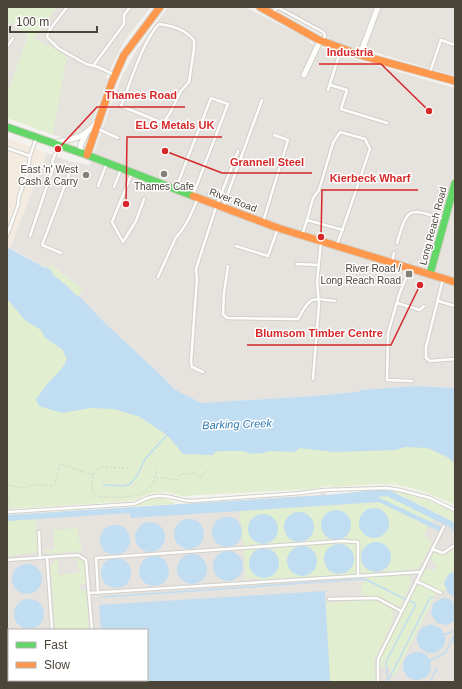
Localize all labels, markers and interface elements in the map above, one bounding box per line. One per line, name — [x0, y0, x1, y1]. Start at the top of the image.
scale bar — [10, 8, 97, 34]
text: 100 m — [16, 15, 49, 29]
callout: Industria — [319, 41, 381, 64]
text: Industria — [327, 46, 374, 58]
callout: Thames Road — [97, 84, 185, 107]
text: Thames Road — [105, 89, 177, 101]
callout: ELG Metals UK — [127, 114, 222, 137]
text: ELG Metals UK — [136, 119, 214, 131]
callout: Grannell Steel — [222, 150, 312, 173]
text: Grannell Steel — [230, 156, 304, 168]
place label: East 'n' West Cash & Carry — [18, 164, 78, 187]
callout: Kierbeck Wharf — [322, 167, 418, 190]
marker: Thames Cafe — [159, 169, 169, 179]
marker: East 'n' West Cash & Carry — [81, 170, 91, 180]
text: Kierbeck Wharf — [330, 172, 411, 184]
place label: Thames Cafe — [134, 181, 194, 192]
street label: River Road — [208, 186, 258, 214]
street label: Long Reach Road — [417, 186, 449, 266]
place label: River Road / Long Reach Road — [320, 263, 401, 286]
marker: River Road / Long Reach Road — [404, 269, 414, 279]
callout: Blumsom Timber Centre — [247, 322, 391, 345]
text: Blumsom Timber Centre — [255, 327, 383, 339]
water label: Barking Creek — [202, 417, 273, 431]
legend — [8, 629, 148, 681]
text: Fast — [44, 638, 68, 652]
text: Slow — [44, 658, 70, 672]

